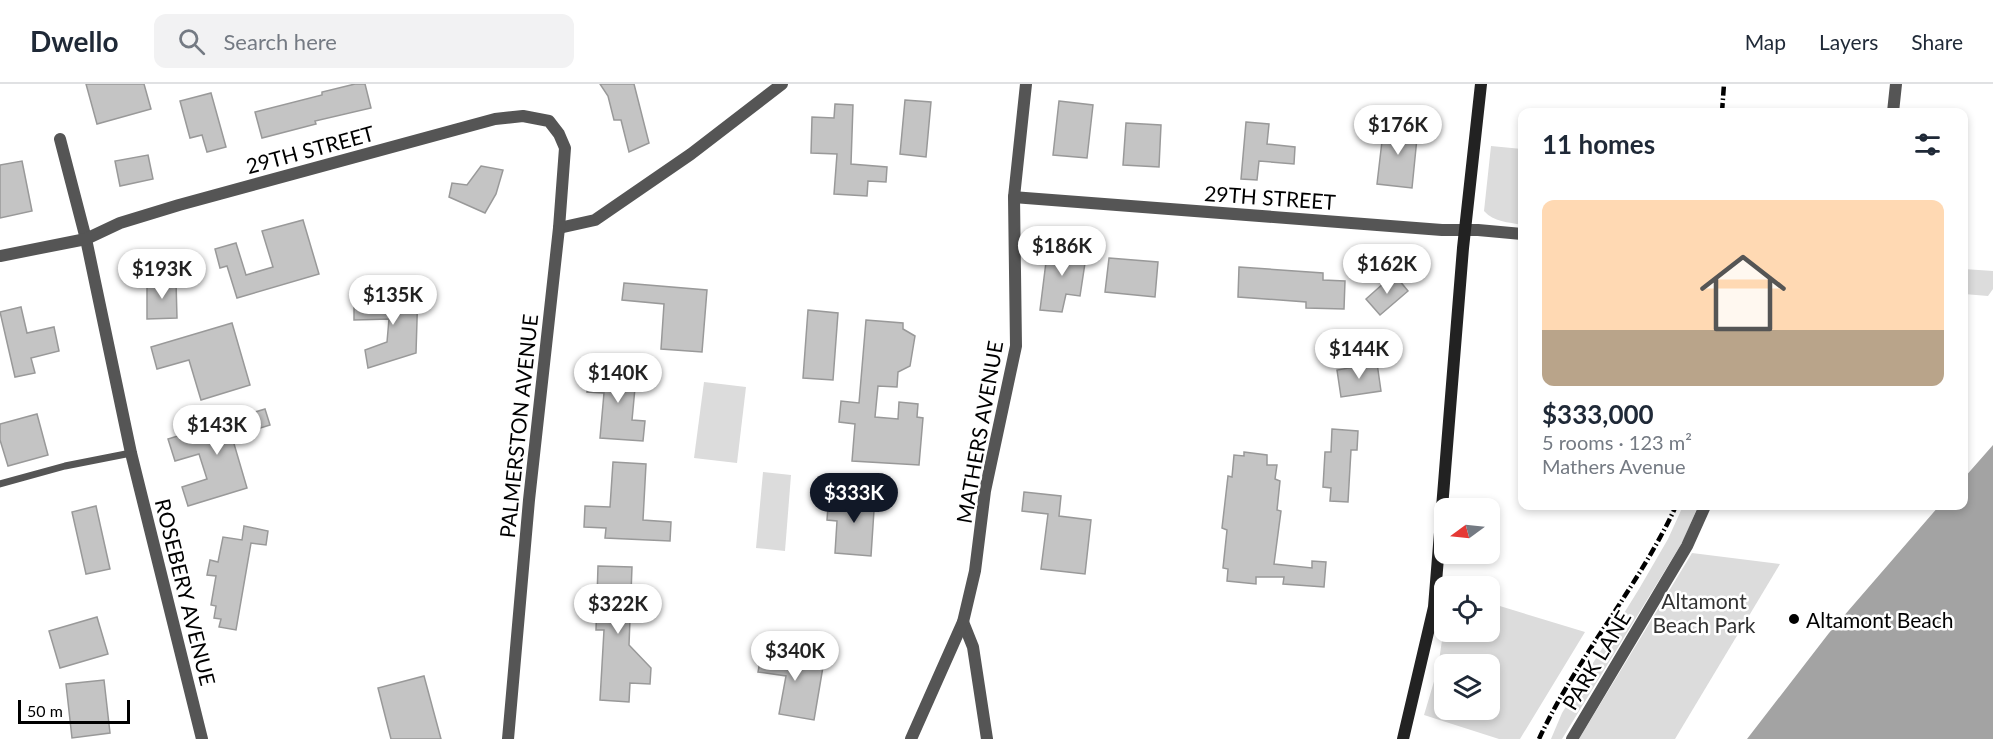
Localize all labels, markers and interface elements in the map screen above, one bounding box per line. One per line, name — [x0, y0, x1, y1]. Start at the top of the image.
search box — [154, 14, 574, 68]
text: Dwello — [30, 24, 118, 58]
icon: search — [175, 25, 208, 58]
text: Search here — [223, 28, 337, 55]
text: Map — [1745, 29, 1786, 54]
text: Layers — [1819, 29, 1878, 54]
text: Share — [1911, 29, 1963, 54]
pin: $176K — [1356, 105, 1440, 156]
text: $176K — [1368, 112, 1428, 136]
street label: 29TH STREET — [243, 120, 377, 178]
text: 11 homes — [1542, 128, 1655, 160]
icon: filters — [1911, 128, 1944, 161]
street label: 29TH STREET — [1203, 180, 1337, 214]
pin: $186K — [1020, 226, 1104, 277]
text: $186K — [1032, 233, 1092, 257]
icon: home — [1689, 239, 1797, 347]
pin: $162K — [1345, 244, 1429, 295]
pin: $193K — [120, 249, 204, 300]
text: $162K — [1357, 251, 1417, 275]
text: $193K — [132, 256, 192, 280]
pin: $135K — [351, 275, 435, 326]
text: $135K — [363, 282, 423, 306]
street label: PALMERSTON AVENUE — [494, 313, 542, 539]
pin: $144K — [1317, 329, 1401, 380]
text: $144K — [1329, 336, 1389, 360]
street label: MATHERS AVENUE — [951, 339, 1007, 525]
pin: $140K — [576, 353, 660, 404]
text: $140K — [588, 360, 648, 384]
text: $333,000 — [1542, 398, 1654, 430]
pin: $143K — [175, 405, 259, 456]
text: $143K — [187, 412, 247, 436]
text: 5 rooms · 123 m² — [1542, 430, 1692, 454]
text: Mathers Avenue — [1542, 454, 1686, 478]
pin: $333K — [812, 473, 896, 524]
text: $333K — [824, 480, 884, 504]
street label: ROSEBERY AVENUE — [151, 496, 221, 688]
north arrow — [1434, 498, 1500, 564]
map controls — [1434, 498, 1500, 720]
button: locate — [1434, 576, 1500, 642]
pin: $322K — [576, 584, 660, 635]
park label: Altamont Beach Park — [1652, 588, 1756, 637]
text: $322K — [588, 591, 648, 615]
street label: PARK LANE — [1557, 606, 1635, 714]
place label: Altamont Beach — [1806, 607, 1953, 632]
marker: Altamont Beach — [1787, 612, 1801, 626]
pin: $340K — [753, 631, 837, 682]
text: $340K — [765, 638, 825, 662]
button: layers — [1434, 654, 1500, 720]
scale bar — [18, 697, 130, 724]
text: 50 m — [27, 701, 63, 720]

